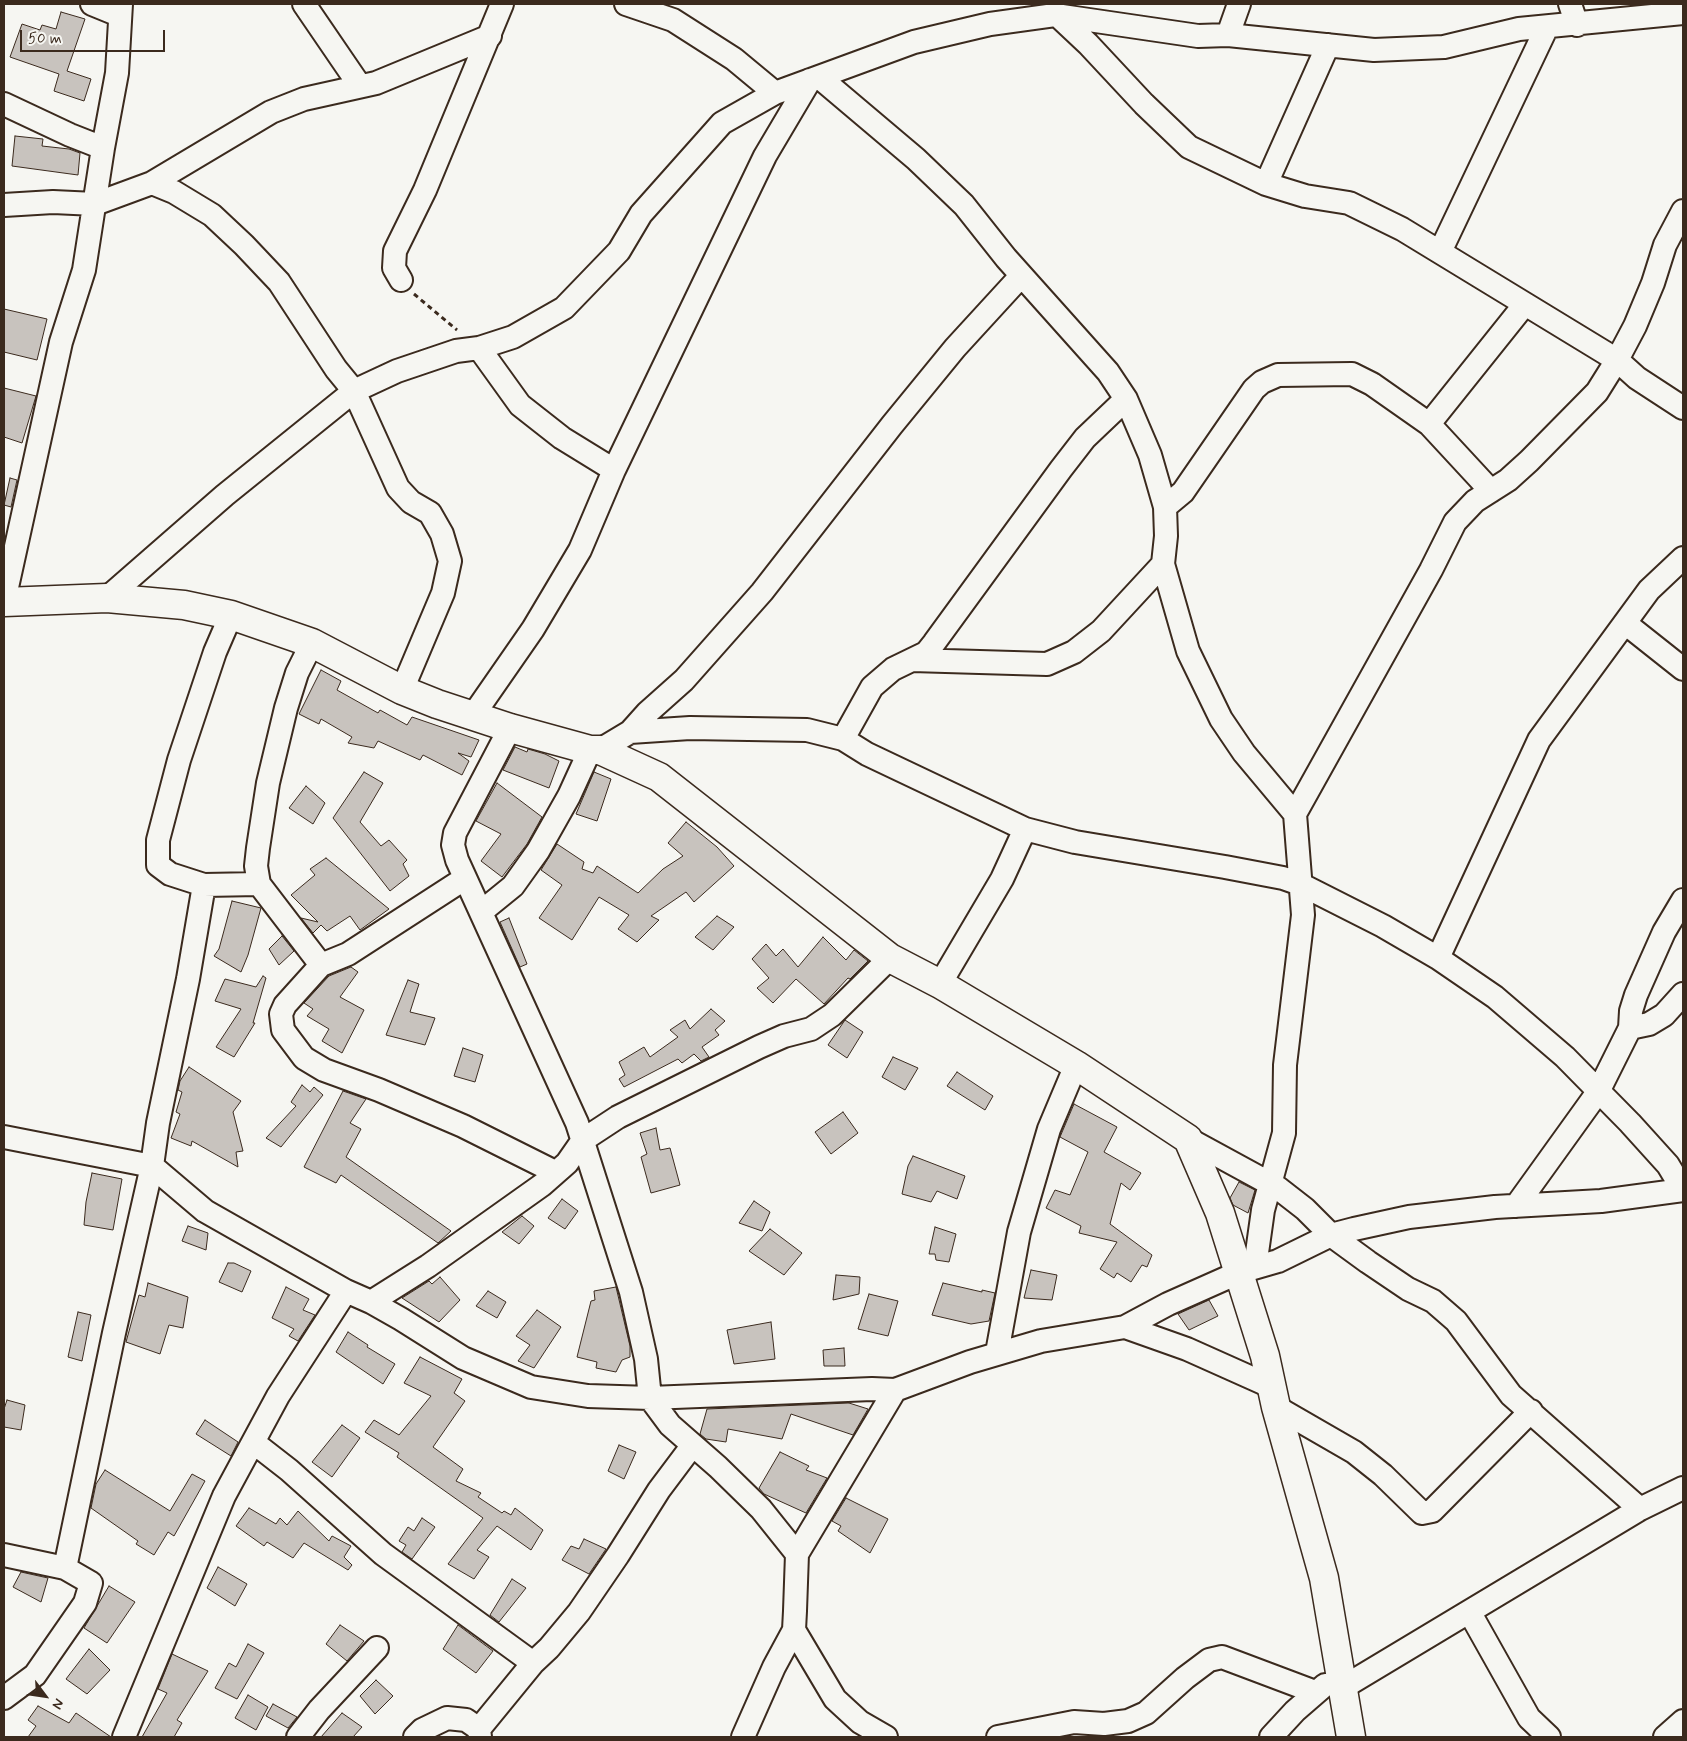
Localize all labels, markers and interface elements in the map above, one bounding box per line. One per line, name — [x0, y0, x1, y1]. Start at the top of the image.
scale bar — [22, 20, 168, 52]
text: 50 m — [28, 29, 62, 49]
north arrow — [20, 1671, 70, 1721]
text: N — [48, 1695, 68, 1712]

